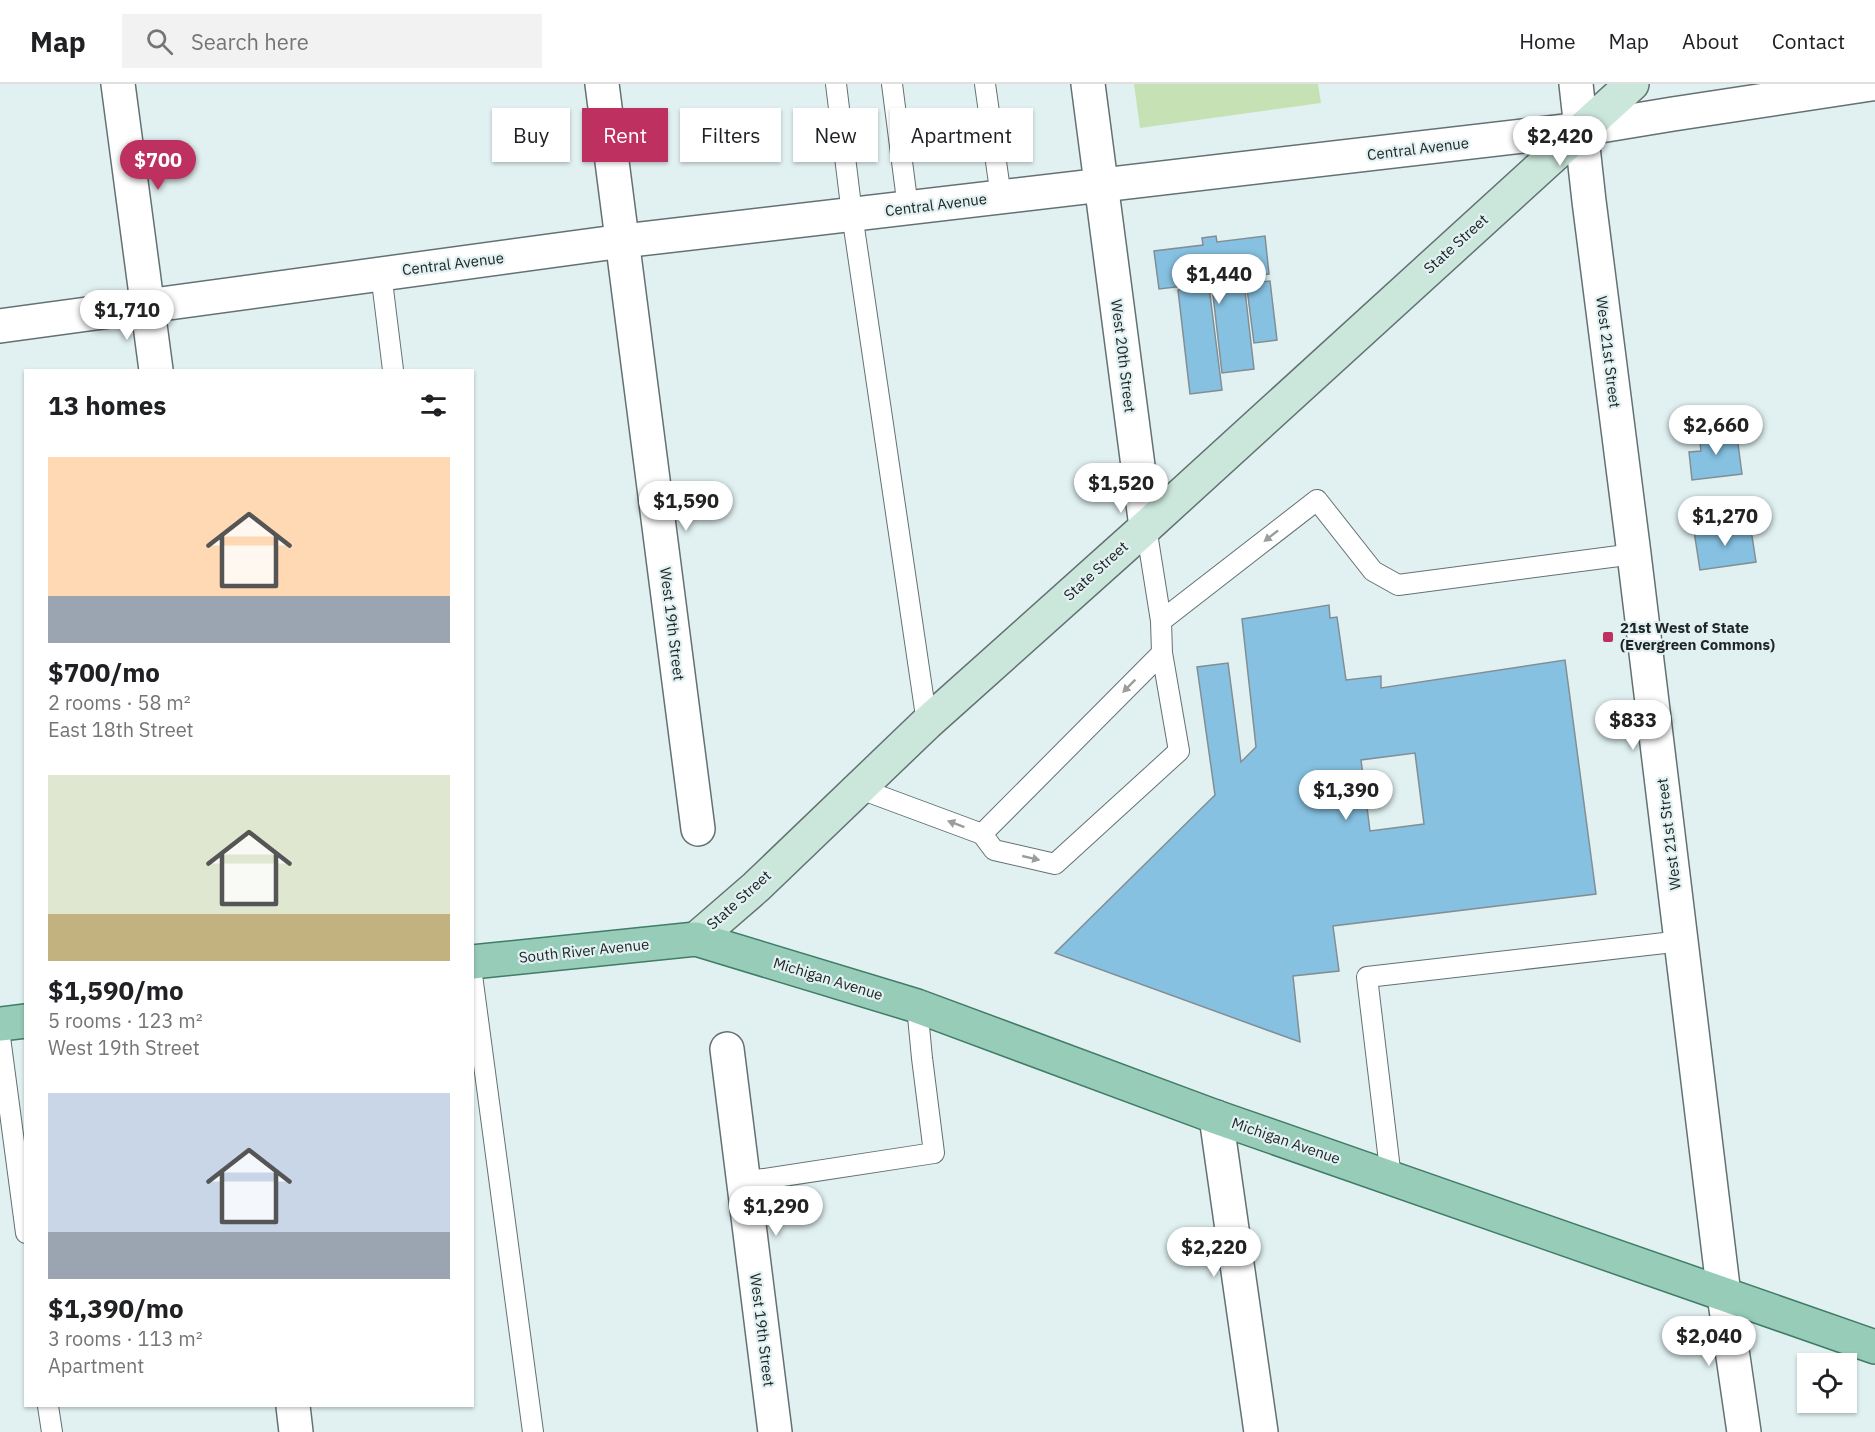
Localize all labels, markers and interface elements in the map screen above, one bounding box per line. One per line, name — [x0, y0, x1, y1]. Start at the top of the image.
search box — [122, 14, 542, 68]
text: Map — [30, 23, 86, 60]
icon: search — [143, 25, 176, 58]
text: Search here — [191, 27, 309, 56]
text: Home — [1519, 27, 1576, 55]
text: Map — [1609, 27, 1649, 55]
text: About — [1682, 27, 1739, 55]
text: Contact — [1772, 27, 1845, 55]
chip: Buy — [492, 108, 570, 162]
chip: Rent — [582, 108, 668, 162]
chip: Filters — [680, 108, 781, 162]
chip: New — [793, 108, 878, 162]
chip: Apartment — [890, 108, 1033, 162]
pin: $2,420 — [1511, 116, 1609, 167]
text: $2,420 — [1527, 122, 1593, 149]
street label: Central Avenue — [1366, 133, 1470, 164]
pin: $700 — [122, 140, 194, 191]
text: $700 — [134, 146, 182, 173]
street label: Central Avenue — [884, 189, 988, 220]
street label: State Street — [1420, 210, 1492, 277]
street label: Central Avenue — [401, 248, 505, 279]
pin: $1,440 — [1170, 254, 1268, 305]
text: $1,440 — [1186, 260, 1252, 287]
pin: $1,710 — [78, 290, 176, 341]
street label: West 21st Street — [1592, 295, 1625, 409]
text: $1,710 — [94, 296, 160, 323]
street label: West 20th Street — [1107, 298, 1140, 414]
text: 13 homes — [48, 388, 166, 422]
icon: filters — [417, 389, 450, 422]
pin: $2,660 — [1667, 405, 1765, 456]
text: $2,660 — [1683, 411, 1749, 438]
pin: $1,520 — [1072, 463, 1170, 514]
text: $1,520 — [1088, 469, 1154, 496]
pin: $1,590 — [637, 481, 735, 532]
text: $1,590 — [653, 487, 719, 514]
icon: home — [195, 496, 303, 604]
pin: $1,270 — [1676, 496, 1774, 547]
text: $1,270 — [1692, 502, 1758, 529]
one-way arrow — [1263, 530, 1278, 542]
street label: State Street — [1060, 537, 1132, 604]
street label: West 19th Street — [656, 566, 689, 682]
place label: 21st West of State (Evergreen Commons) — [1620, 618, 1775, 654]
marker: 21st West of State (Evergreen Commons) — [1601, 630, 1615, 644]
text: $700/mo — [48, 655, 160, 689]
one-way arrow — [1123, 678, 1137, 692]
text: 2 rooms · 58 m² — [48, 689, 191, 716]
pin: $833 — [1597, 700, 1669, 751]
text: $833 — [1609, 706, 1657, 733]
text: East 18th Street — [48, 716, 194, 743]
pin: $1,390 — [1297, 770, 1395, 821]
text: $1,390 — [1313, 776, 1379, 803]
street label: West 21st Street — [1652, 777, 1685, 891]
icon: home — [195, 814, 303, 922]
one-way arrow — [946, 819, 964, 829]
one-way arrow — [1022, 854, 1041, 864]
street label: State Street — [703, 866, 775, 933]
street label: South River Avenue — [518, 934, 650, 967]
street label: Michigan Avenue — [771, 953, 885, 1004]
text: $1,590/mo — [48, 973, 184, 1007]
text: 5 rooms · 123 m² — [48, 1007, 203, 1034]
text: West 19th Street — [48, 1034, 200, 1061]
street label: Michigan Avenue — [1229, 1113, 1343, 1168]
icon: home — [195, 1132, 303, 1240]
pin: $1,290 — [727, 1186, 825, 1237]
text: $1,290 — [743, 1192, 809, 1219]
pin: $2,220 — [1165, 1227, 1263, 1278]
text: $2,220 — [1181, 1233, 1247, 1260]
street label: West 19th Street — [746, 1272, 779, 1388]
text: $1,390/mo — [48, 1291, 184, 1325]
pin: $2,040 — [1660, 1316, 1758, 1367]
text: $2,040 — [1676, 1322, 1742, 1349]
text: 3 rooms · 113 m² — [48, 1325, 203, 1352]
text: Apartment — [48, 1352, 144, 1379]
map controls — [1797, 1353, 1857, 1413]
button: locate — [1797, 1353, 1857, 1413]

